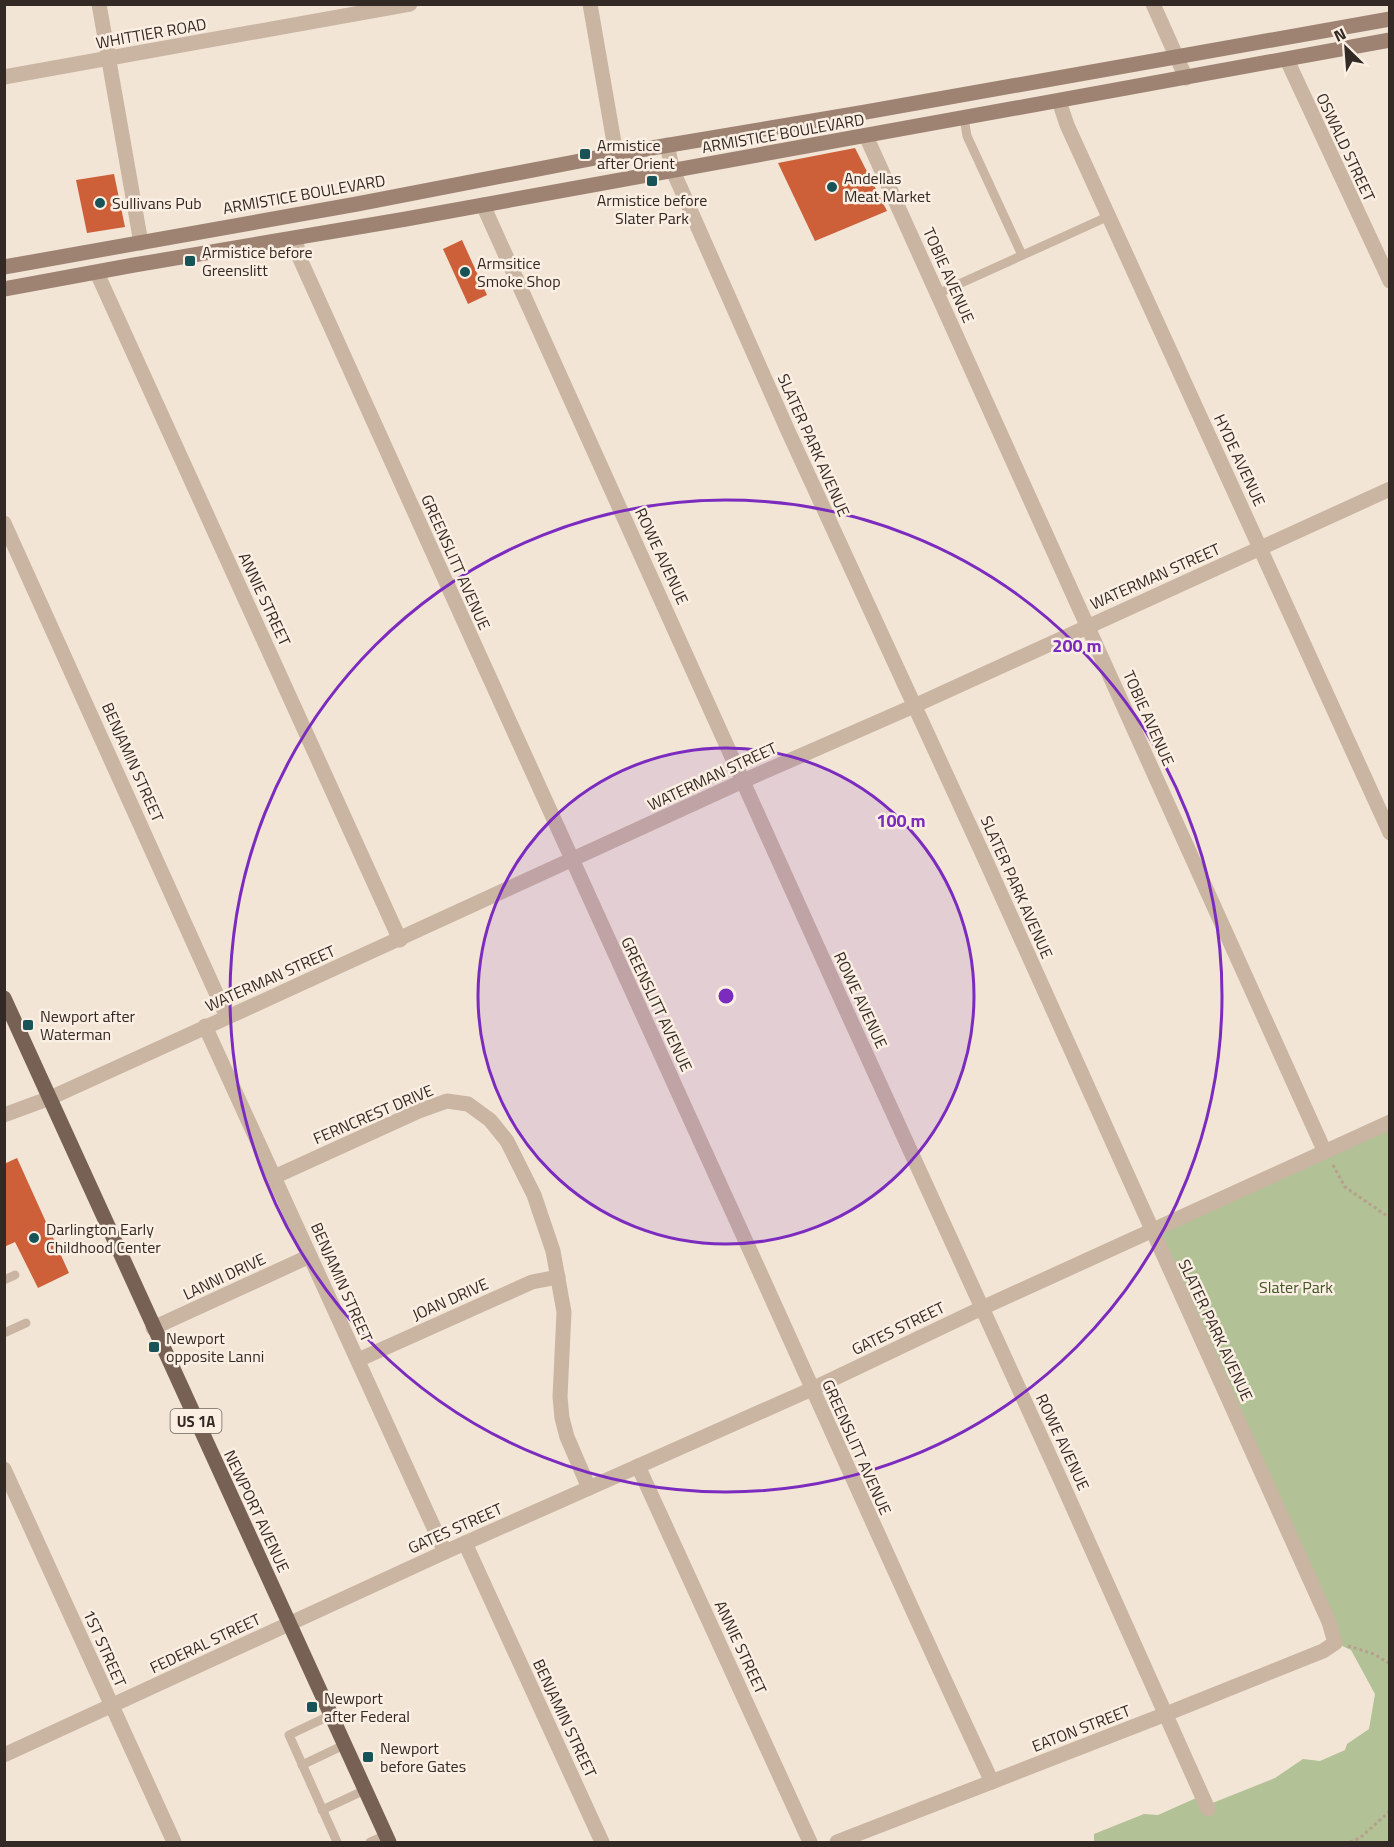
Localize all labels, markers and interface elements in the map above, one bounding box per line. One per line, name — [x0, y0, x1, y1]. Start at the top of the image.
street label: WHITTIER ROAD — [94, 11, 208, 55]
north arrow — [1316, 18, 1376, 78]
text: N — [1330, 21, 1350, 48]
street label: OSWALD STREET — [1310, 89, 1382, 206]
street label: ARMISTICE BOULEVARD — [700, 107, 866, 159]
place label: Armistice after Orient — [597, 133, 675, 175]
marker: Armistice after Orient — [578, 147, 592, 161]
place label: Andellas Meat Market — [844, 166, 931, 208]
street label: ARMISTICE BOULEVARD — [221, 168, 387, 220]
marker: Armistice before Slater Park — [645, 174, 659, 188]
marker: Andellas Meat Market — [825, 180, 839, 194]
place label: Armistice before Slater Park — [597, 188, 707, 230]
place label: Sullivans Pub — [112, 191, 202, 215]
marker: Sullivans Pub — [93, 196, 107, 210]
street label: TOBIE AVENUE — [917, 224, 981, 327]
place label: Armistice before Greenslitt — [202, 240, 313, 282]
place label: Armsitice Smoke Shop — [477, 251, 561, 293]
marker: Armistice before Greenslitt — [183, 254, 197, 268]
marker: Armsitice Smoke Shop — [458, 265, 472, 279]
street label: SLATER PARK AVENUE — [772, 370, 856, 520]
street label: HYDE AVENUE — [1208, 410, 1272, 510]
street label: GREENSLITT AVENUE — [415, 490, 497, 634]
street label: ROWE AVENUE — [629, 504, 695, 608]
street label: WATERMAN STREET — [1086, 536, 1224, 615]
street label: ANNIE STREET — [233, 548, 297, 650]
text: 200 m — [1052, 632, 1102, 659]
street label: TOBIE AVENUE — [1117, 667, 1181, 770]
street label: BENJAMIN STREET — [96, 698, 170, 826]
street label: WATERMAN STREET — [643, 735, 781, 816]
text: 100 m — [876, 807, 926, 834]
street label: SLATER PARK AVENUE — [975, 812, 1059, 962]
street label: GREENSLITT AVENUE — [615, 933, 699, 1075]
street label: WATERMAN STREET — [201, 938, 339, 1017]
street label: ROWE AVENUE — [828, 948, 894, 1052]
centre of rings — [716, 986, 736, 1006]
place label: Newport after Waterman — [40, 1004, 135, 1046]
marker: Newport after Waterman — [21, 1018, 35, 1032]
street label: FERNCREST DRIVE — [309, 1078, 437, 1150]
place label: Darlington Early Childhood Center — [46, 1217, 161, 1259]
street label: BENJAMIN STREET — [305, 1218, 379, 1346]
marker: Darlington Early Childhood Center — [27, 1231, 41, 1245]
street label: LANNI DRIVE — [179, 1246, 269, 1306]
street label: SLATER PARK AVENUE — [1173, 1255, 1259, 1405]
street label: JOAN DRIVE — [408, 1271, 492, 1326]
park label: Slater Park — [1259, 1275, 1333, 1299]
street label: GATES STREET — [847, 1295, 949, 1361]
place label: Newport opposite Lanni — [166, 1326, 264, 1368]
marker: Newport opposite Lanni — [147, 1340, 161, 1354]
street label: GREENSLITT AVENUE — [816, 1375, 898, 1519]
street label: ROWE AVENUE — [1030, 1390, 1096, 1494]
road number: US 1A — [170, 1409, 222, 1433]
street label: NEWPORT AVENUE — [218, 1446, 296, 1576]
street label: GATES STREET — [404, 1496, 507, 1560]
street label: ANNIE STREET — [709, 1596, 773, 1698]
street label: 1ST STREET — [77, 1605, 133, 1691]
street label: FEDERAL STREET — [146, 1607, 265, 1679]
street label: BENJAMIN STREET — [527, 1655, 603, 1782]
place label: Newport after Federal — [324, 1686, 410, 1728]
street label: EATON STREET — [1028, 1698, 1134, 1758]
marker: Newport after Federal — [305, 1700, 319, 1714]
place label: Newport before Gates — [380, 1736, 466, 1778]
marker: Newport before Gates — [361, 1750, 375, 1764]

